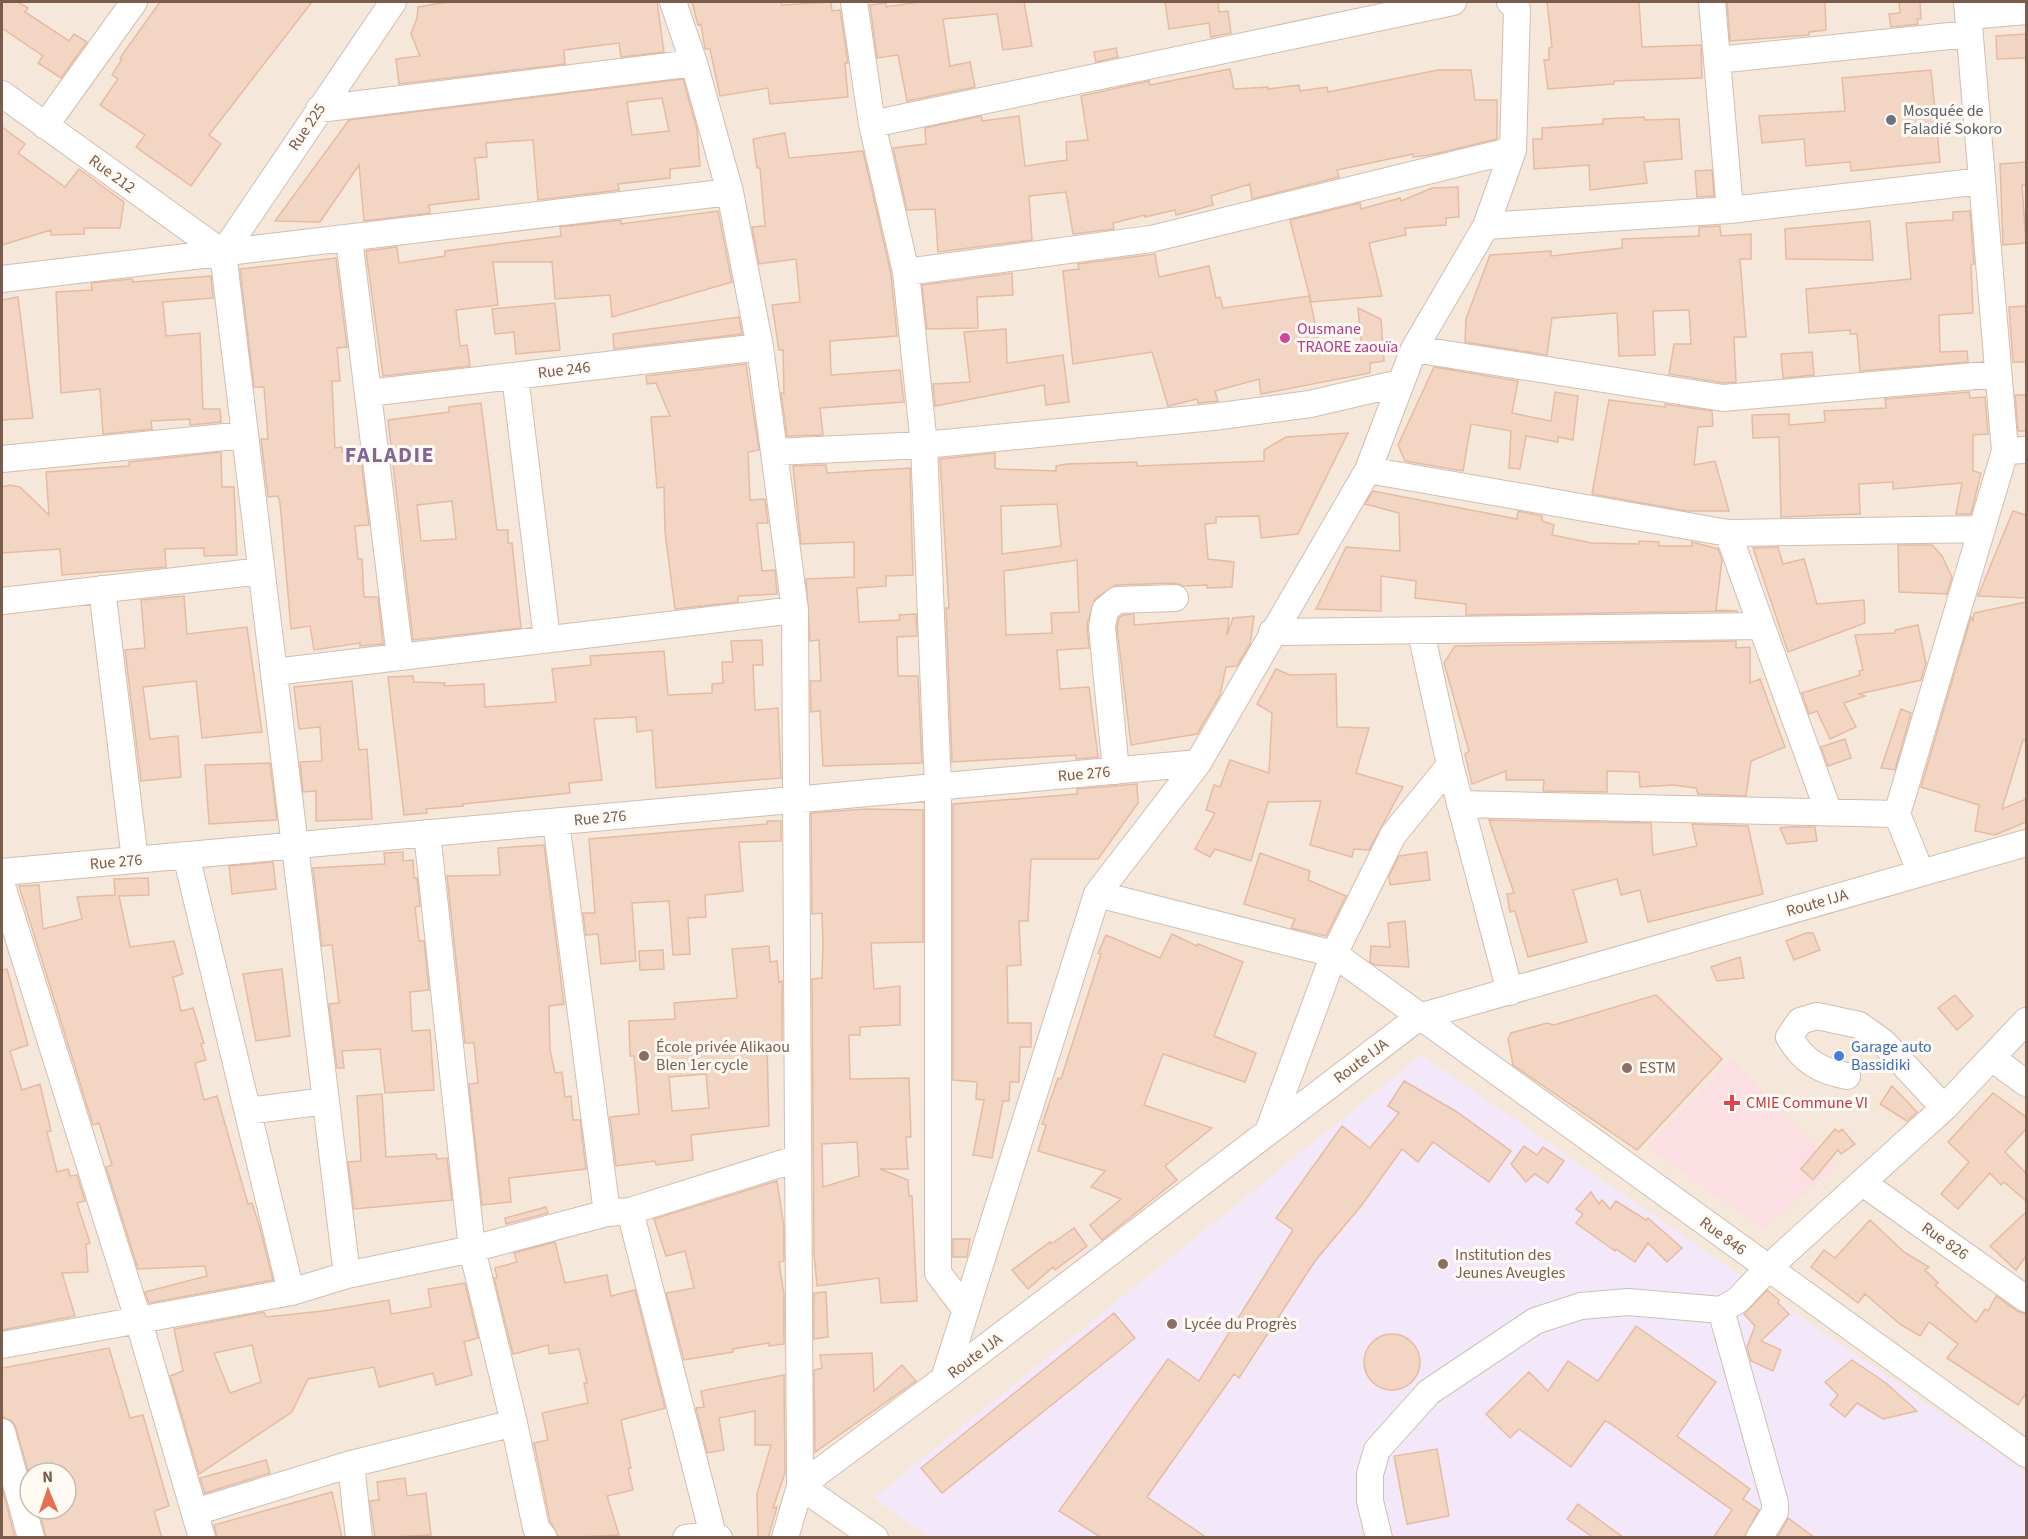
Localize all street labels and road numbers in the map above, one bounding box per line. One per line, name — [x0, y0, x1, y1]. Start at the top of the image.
street label: Rue 225 — [283, 99, 331, 155]
street label: Rue 212 — [84, 150, 140, 198]
street label: Rue 246 — [536, 356, 592, 384]
street label: Rue 276 — [1057, 761, 1111, 787]
street label: Rue 276 — [573, 805, 627, 831]
street label: Rue 276 — [89, 849, 143, 875]
street label: Route IJA — [1784, 884, 1851, 922]
street label: Route IJA — [1329, 1033, 1393, 1089]
street label: Rue 846 — [1695, 1212, 1751, 1260]
street label: Rue 826 — [1917, 1217, 1973, 1265]
street label: Route IJA — [943, 1328, 1007, 1384]

